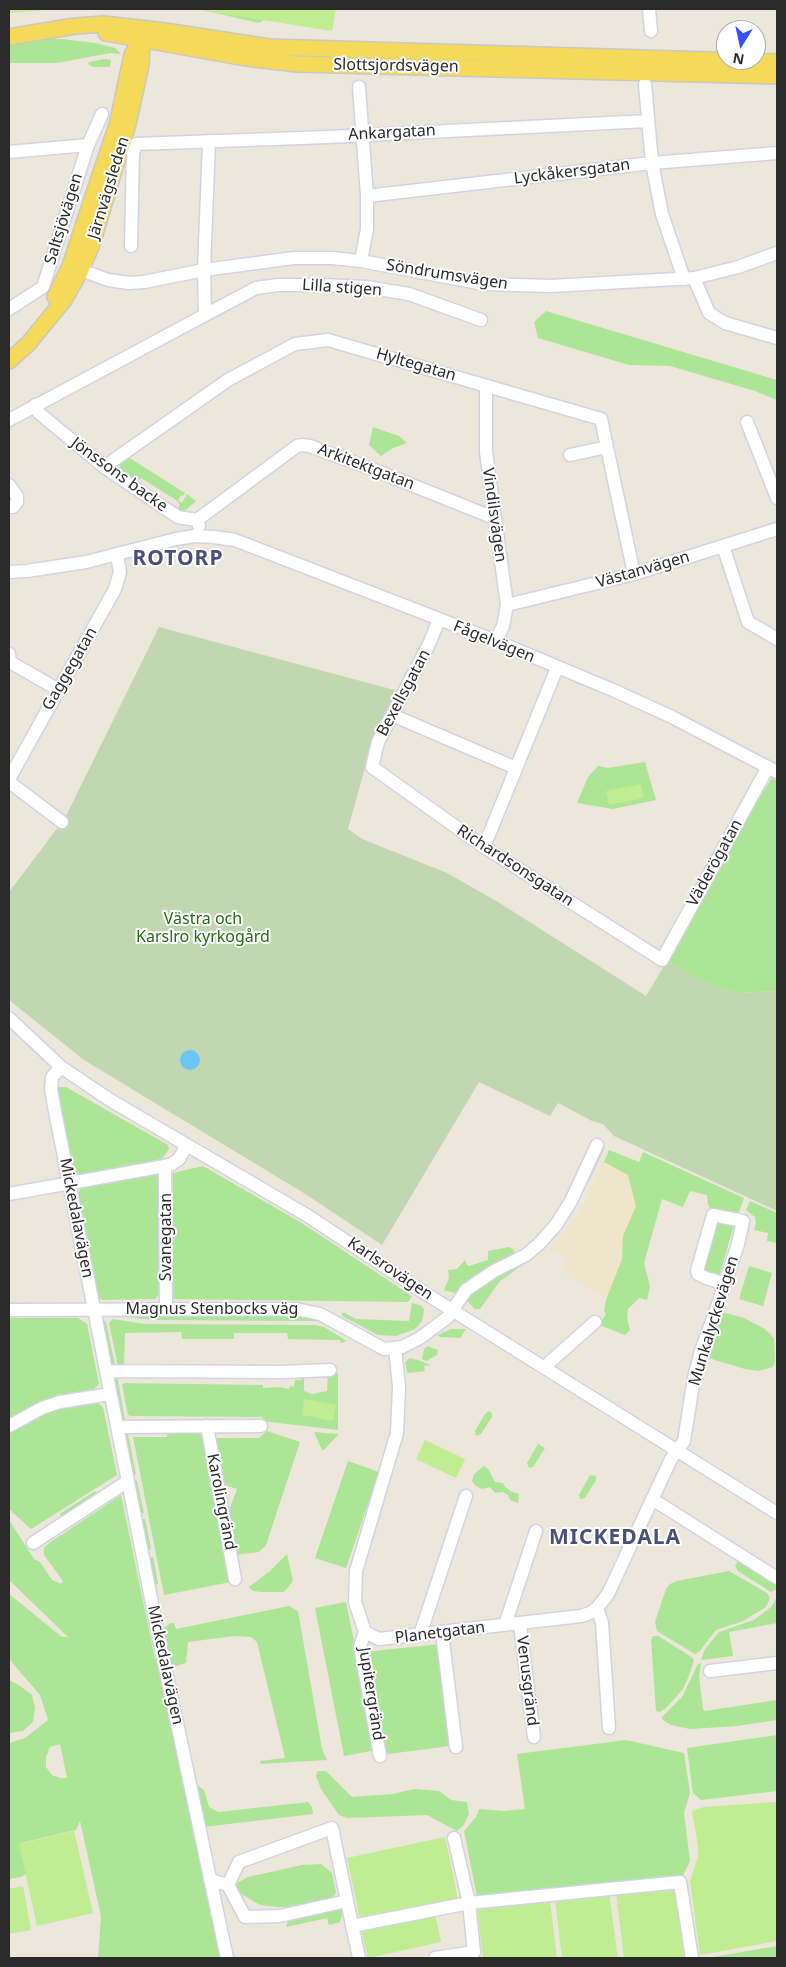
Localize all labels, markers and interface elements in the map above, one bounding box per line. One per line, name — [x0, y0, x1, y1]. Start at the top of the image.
north arrow — [716, 20, 766, 70]
text: N — [731, 49, 746, 70]
street label: Slottsjordsvägen — [333, 55, 459, 77]
street label: Ankargatan — [348, 121, 436, 145]
street label: Järnvägsleden — [84, 134, 134, 242]
street label: Lyckåkersgatan — [513, 155, 631, 189]
street label: Saltsjövägen — [41, 171, 87, 267]
street label: Söndrumsvägen — [385, 256, 509, 294]
street label: Lilla stigen — [301, 276, 383, 300]
street label: Hyltegatan — [374, 344, 458, 386]
street label: Jönssons backe — [67, 434, 171, 516]
street label: Arkitektgatan — [315, 440, 417, 494]
street label: Vindilsvägen — [478, 467, 510, 563]
district label: ROTORP — [132, 546, 224, 572]
street label: Västanvägen — [594, 547, 692, 593]
street label: Fågelvägen — [450, 617, 538, 667]
street label: Gaggegatan — [38, 624, 102, 714]
street label: Bexellsgatan — [373, 646, 435, 740]
street label: Väderögatan — [683, 816, 747, 910]
street label: Richardsonsgatan — [453, 821, 577, 911]
park label: Västra och Karslro kyrkogård — [136, 909, 270, 947]
street label: Mickedalavägen — [55, 1156, 97, 1280]
street label: Svanegatan — [156, 1193, 176, 1281]
street label: Karlsrovägen — [344, 1233, 436, 1305]
street label: Munkalyckevägen — [685, 1254, 743, 1388]
street label: Magnus Stenbocks väg — [126, 1299, 298, 1319]
street label: Karolingränd — [202, 1452, 240, 1552]
district label: MICKEDALA — [548, 1525, 682, 1551]
street label: Mickedalavägen — [143, 1604, 187, 1726]
street label: Planetgatan — [394, 1618, 486, 1648]
street label: Venusgränd — [512, 1635, 542, 1727]
street label: Jupitergränd — [354, 1646, 388, 1742]

